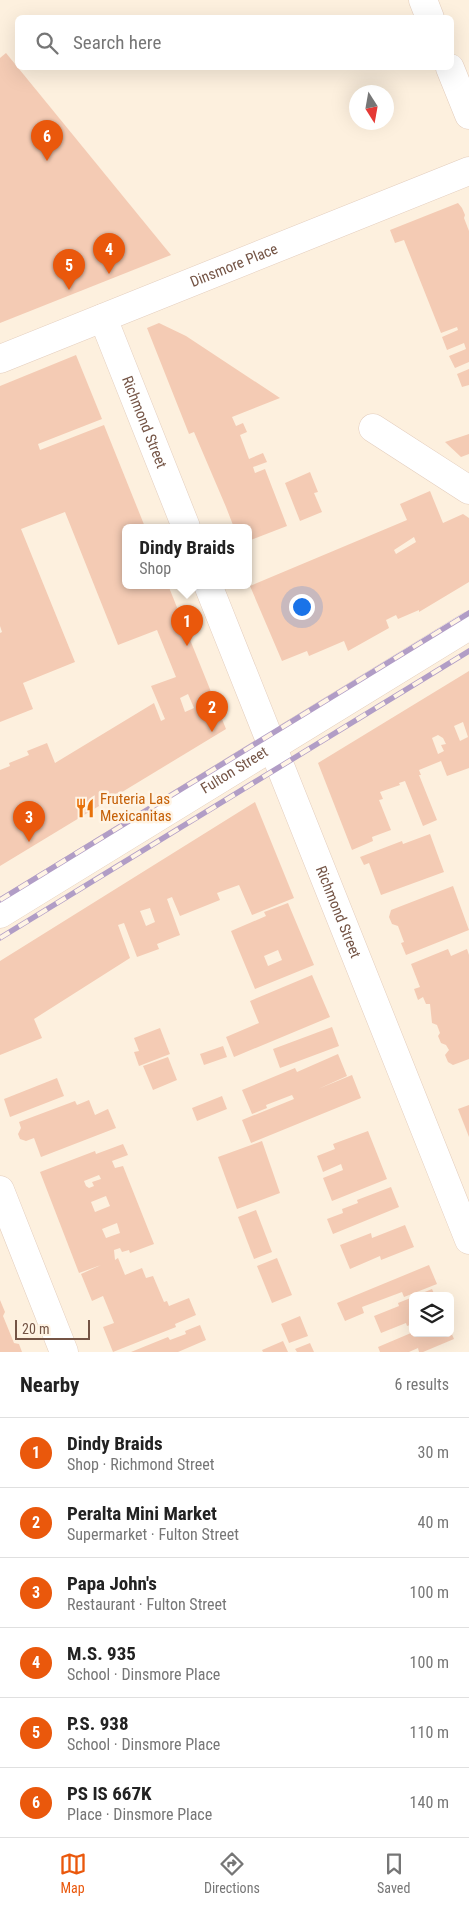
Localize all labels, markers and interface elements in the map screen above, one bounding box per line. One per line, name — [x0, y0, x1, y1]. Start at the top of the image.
search box — [15, 15, 454, 70]
icon: search — [33, 29, 61, 57]
text: Search here — [73, 31, 161, 54]
north arrow — [349, 85, 394, 130]
pin: 6 — [31, 120, 63, 161]
pin: 4 — [93, 233, 125, 274]
street label: Dinsmore Place — [187, 240, 280, 291]
pin: 5 — [53, 249, 85, 290]
street label: Richmond Street — [118, 373, 171, 471]
popup — [122, 524, 252, 589]
text: Dindy Braids — [139, 536, 235, 559]
text: Shop — [139, 559, 171, 578]
your location — [289, 594, 315, 620]
pin: 1 — [171, 605, 203, 646]
pin: 2 — [196, 691, 228, 732]
street label: Fulton Street — [197, 743, 271, 798]
place label: Fruteria Las Mexicanitas — [100, 790, 172, 825]
restaurant icon: Fruteria Las Mexicanitas — [74, 797, 96, 819]
pin: 3 — [13, 801, 45, 842]
street label: Richmond Street — [312, 863, 365, 961]
map controls — [409, 1292, 454, 1337]
button: layers — [409, 1292, 454, 1337]
scale bar — [15, 1317, 90, 1340]
text: 20 m — [22, 1321, 50, 1337]
text: Nearby — [20, 1373, 79, 1397]
text: 6 results — [394, 1375, 449, 1394]
text: Dindy Braids — [67, 1432, 163, 1455]
text: 1 — [32, 1443, 40, 1462]
text: 30 m — [417, 1443, 449, 1462]
text: Shop · Richmond Street — [67, 1455, 214, 1474]
text: Peralta Mini Market — [67, 1502, 217, 1525]
text: 2 — [32, 1513, 40, 1532]
text: 40 m — [417, 1513, 449, 1532]
text: Supermarket · Fulton Street — [67, 1525, 239, 1544]
text: Papa John's — [67, 1572, 157, 1595]
text: 3 — [32, 1583, 40, 1602]
text: 100 m — [410, 1583, 449, 1602]
text: Restaurant · Fulton Street — [67, 1595, 227, 1614]
text: M.S. 935 — [67, 1642, 136, 1665]
text: 4 — [32, 1653, 40, 1672]
text: 100 m — [410, 1653, 449, 1672]
text: School · Dinsmore Place — [67, 1665, 220, 1684]
text: P.S. 938 — [67, 1712, 129, 1735]
text: 5 — [32, 1723, 40, 1742]
text: 110 m — [410, 1723, 449, 1742]
text: School · Dinsmore Place — [67, 1735, 220, 1754]
text: PS IS 667K — [67, 1782, 152, 1805]
text: 6 — [32, 1793, 40, 1812]
text: 140 m — [410, 1793, 449, 1812]
text: Place · Dinsmore Place — [67, 1805, 212, 1824]
tab: Map — [59, 1850, 87, 1896]
tab: Directions — [204, 1850, 260, 1896]
tab: Saved — [377, 1850, 410, 1896]

